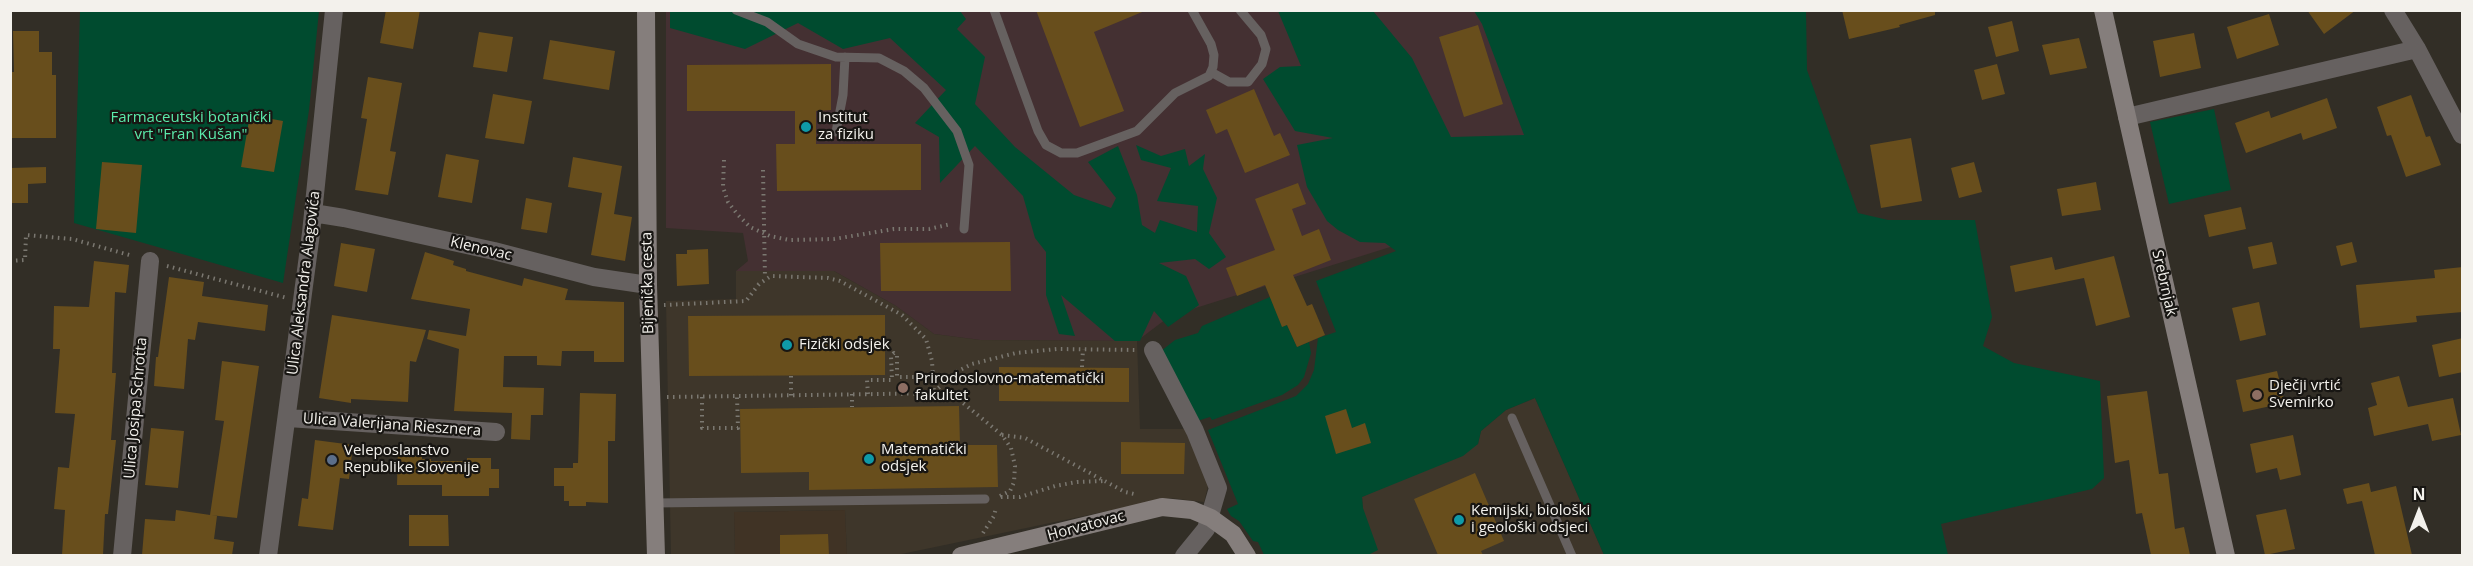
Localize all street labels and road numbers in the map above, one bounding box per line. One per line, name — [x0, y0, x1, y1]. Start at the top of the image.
street label: Ulica Aleksandra Alagovića — [284, 190, 324, 376]
street label: Bijenička cesta — [638, 232, 658, 334]
street label: Klenovac — [448, 233, 514, 265]
street label: Srebrnjak — [2148, 248, 2180, 318]
street label: Ulica Josipa Schrotta — [121, 336, 151, 480]
street label: Ulica Valerijana Riesznera — [302, 410, 482, 440]
street label: Horvatovac — [1045, 507, 1127, 545]

